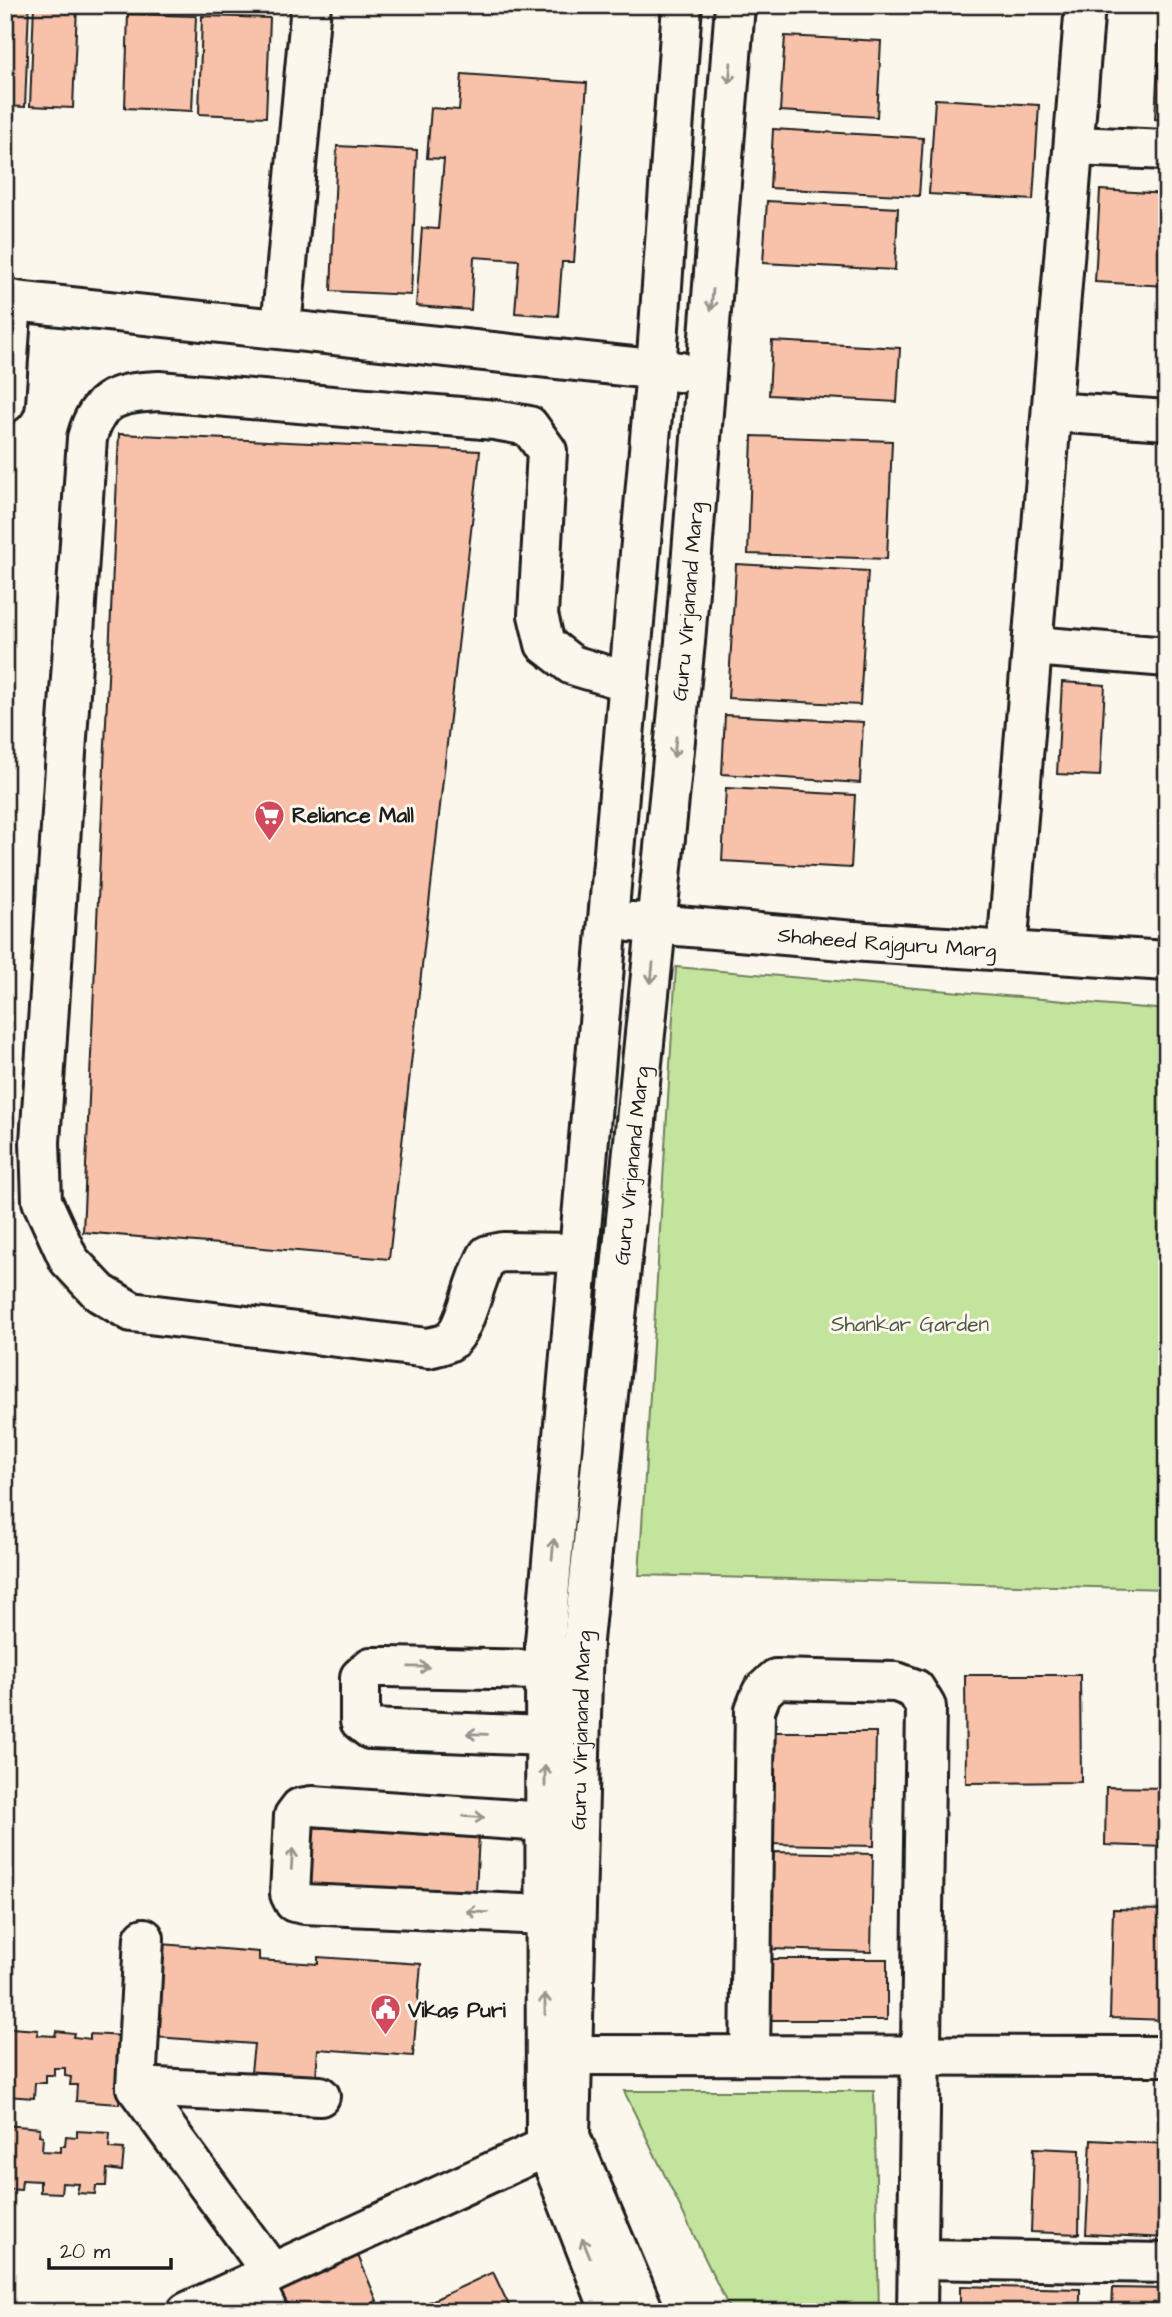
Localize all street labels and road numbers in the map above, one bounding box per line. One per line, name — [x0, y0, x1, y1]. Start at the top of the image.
street label: Guru Virjanand Marg — [665, 501, 712, 702]
street label: Shaheed Rajguru Marg — [777, 920, 997, 967]
street label: Guru Virjanand Marg — [607, 1065, 658, 1266]
street label: Guru Virjanand Marg — [564, 1629, 600, 1830]

